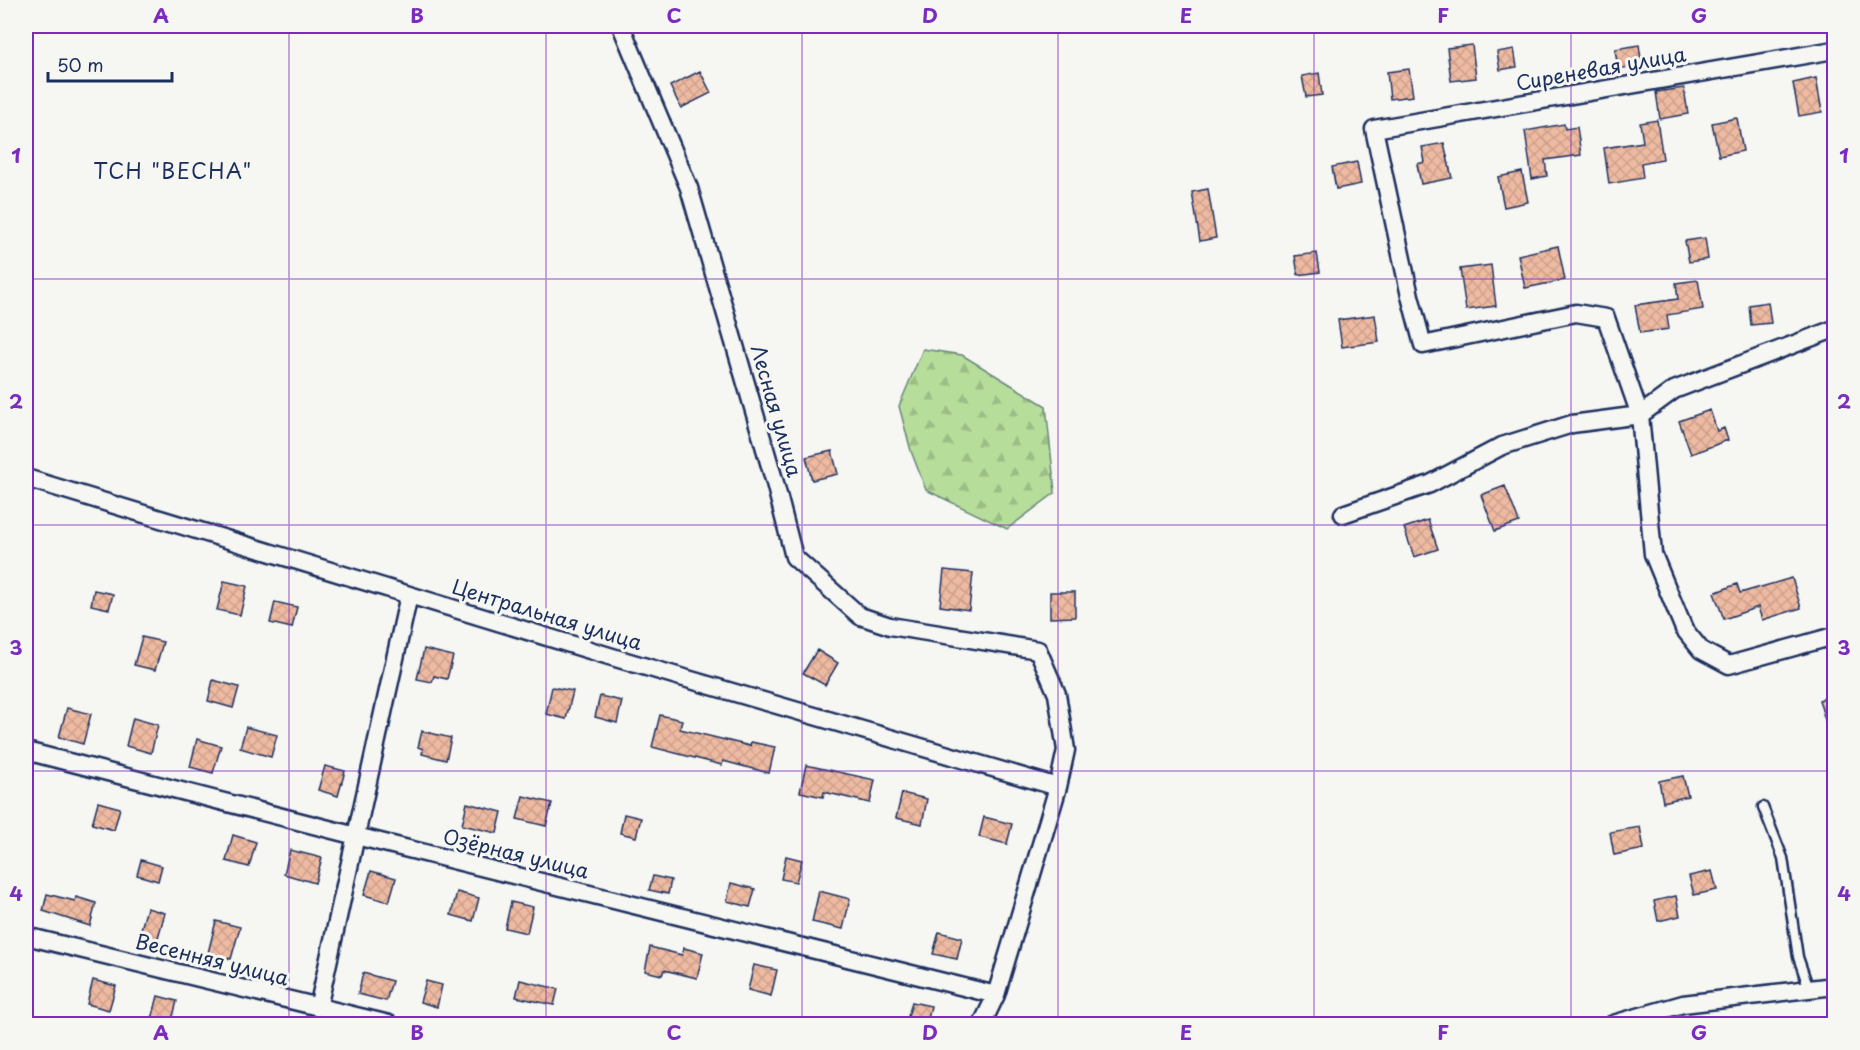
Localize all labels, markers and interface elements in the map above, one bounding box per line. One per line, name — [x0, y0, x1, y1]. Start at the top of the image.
text: A — [153, 0, 169, 30]
text: B — [410, 0, 424, 30]
text: C — [666, 0, 682, 30]
text: D — [922, 0, 938, 30]
text: E — [1180, 0, 1192, 30]
text: F — [1437, 0, 1449, 30]
text: G — [1691, 0, 1707, 30]
street label: Сиреневая улица — [1514, 38, 1689, 98]
scale bar — [48, 45, 172, 83]
text: 50 m — [57, 51, 104, 78]
text: 1 — [11, 140, 21, 170]
text: 1 — [1839, 140, 1849, 170]
district label: ТСН "ВЕСНА" — [93, 154, 253, 186]
street label: Лесная улица — [744, 341, 810, 481]
text: 2 — [9, 386, 23, 416]
text: 2 — [1837, 386, 1851, 416]
street label: Центральная улица — [449, 571, 646, 657]
text: 3 — [9, 632, 23, 662]
text: 3 — [1837, 632, 1851, 662]
street label: Озёрная улица — [440, 820, 593, 886]
text: 4 — [9, 878, 23, 908]
text: 4 — [1837, 878, 1851, 908]
street label: Весенняя улица — [132, 925, 293, 993]
text: A — [153, 1017, 169, 1047]
text: B — [410, 1017, 424, 1047]
text: C — [666, 1017, 682, 1047]
text: D — [922, 1017, 938, 1047]
text: E — [1180, 1017, 1192, 1047]
text: F — [1437, 1017, 1449, 1047]
text: G — [1691, 1017, 1707, 1047]

